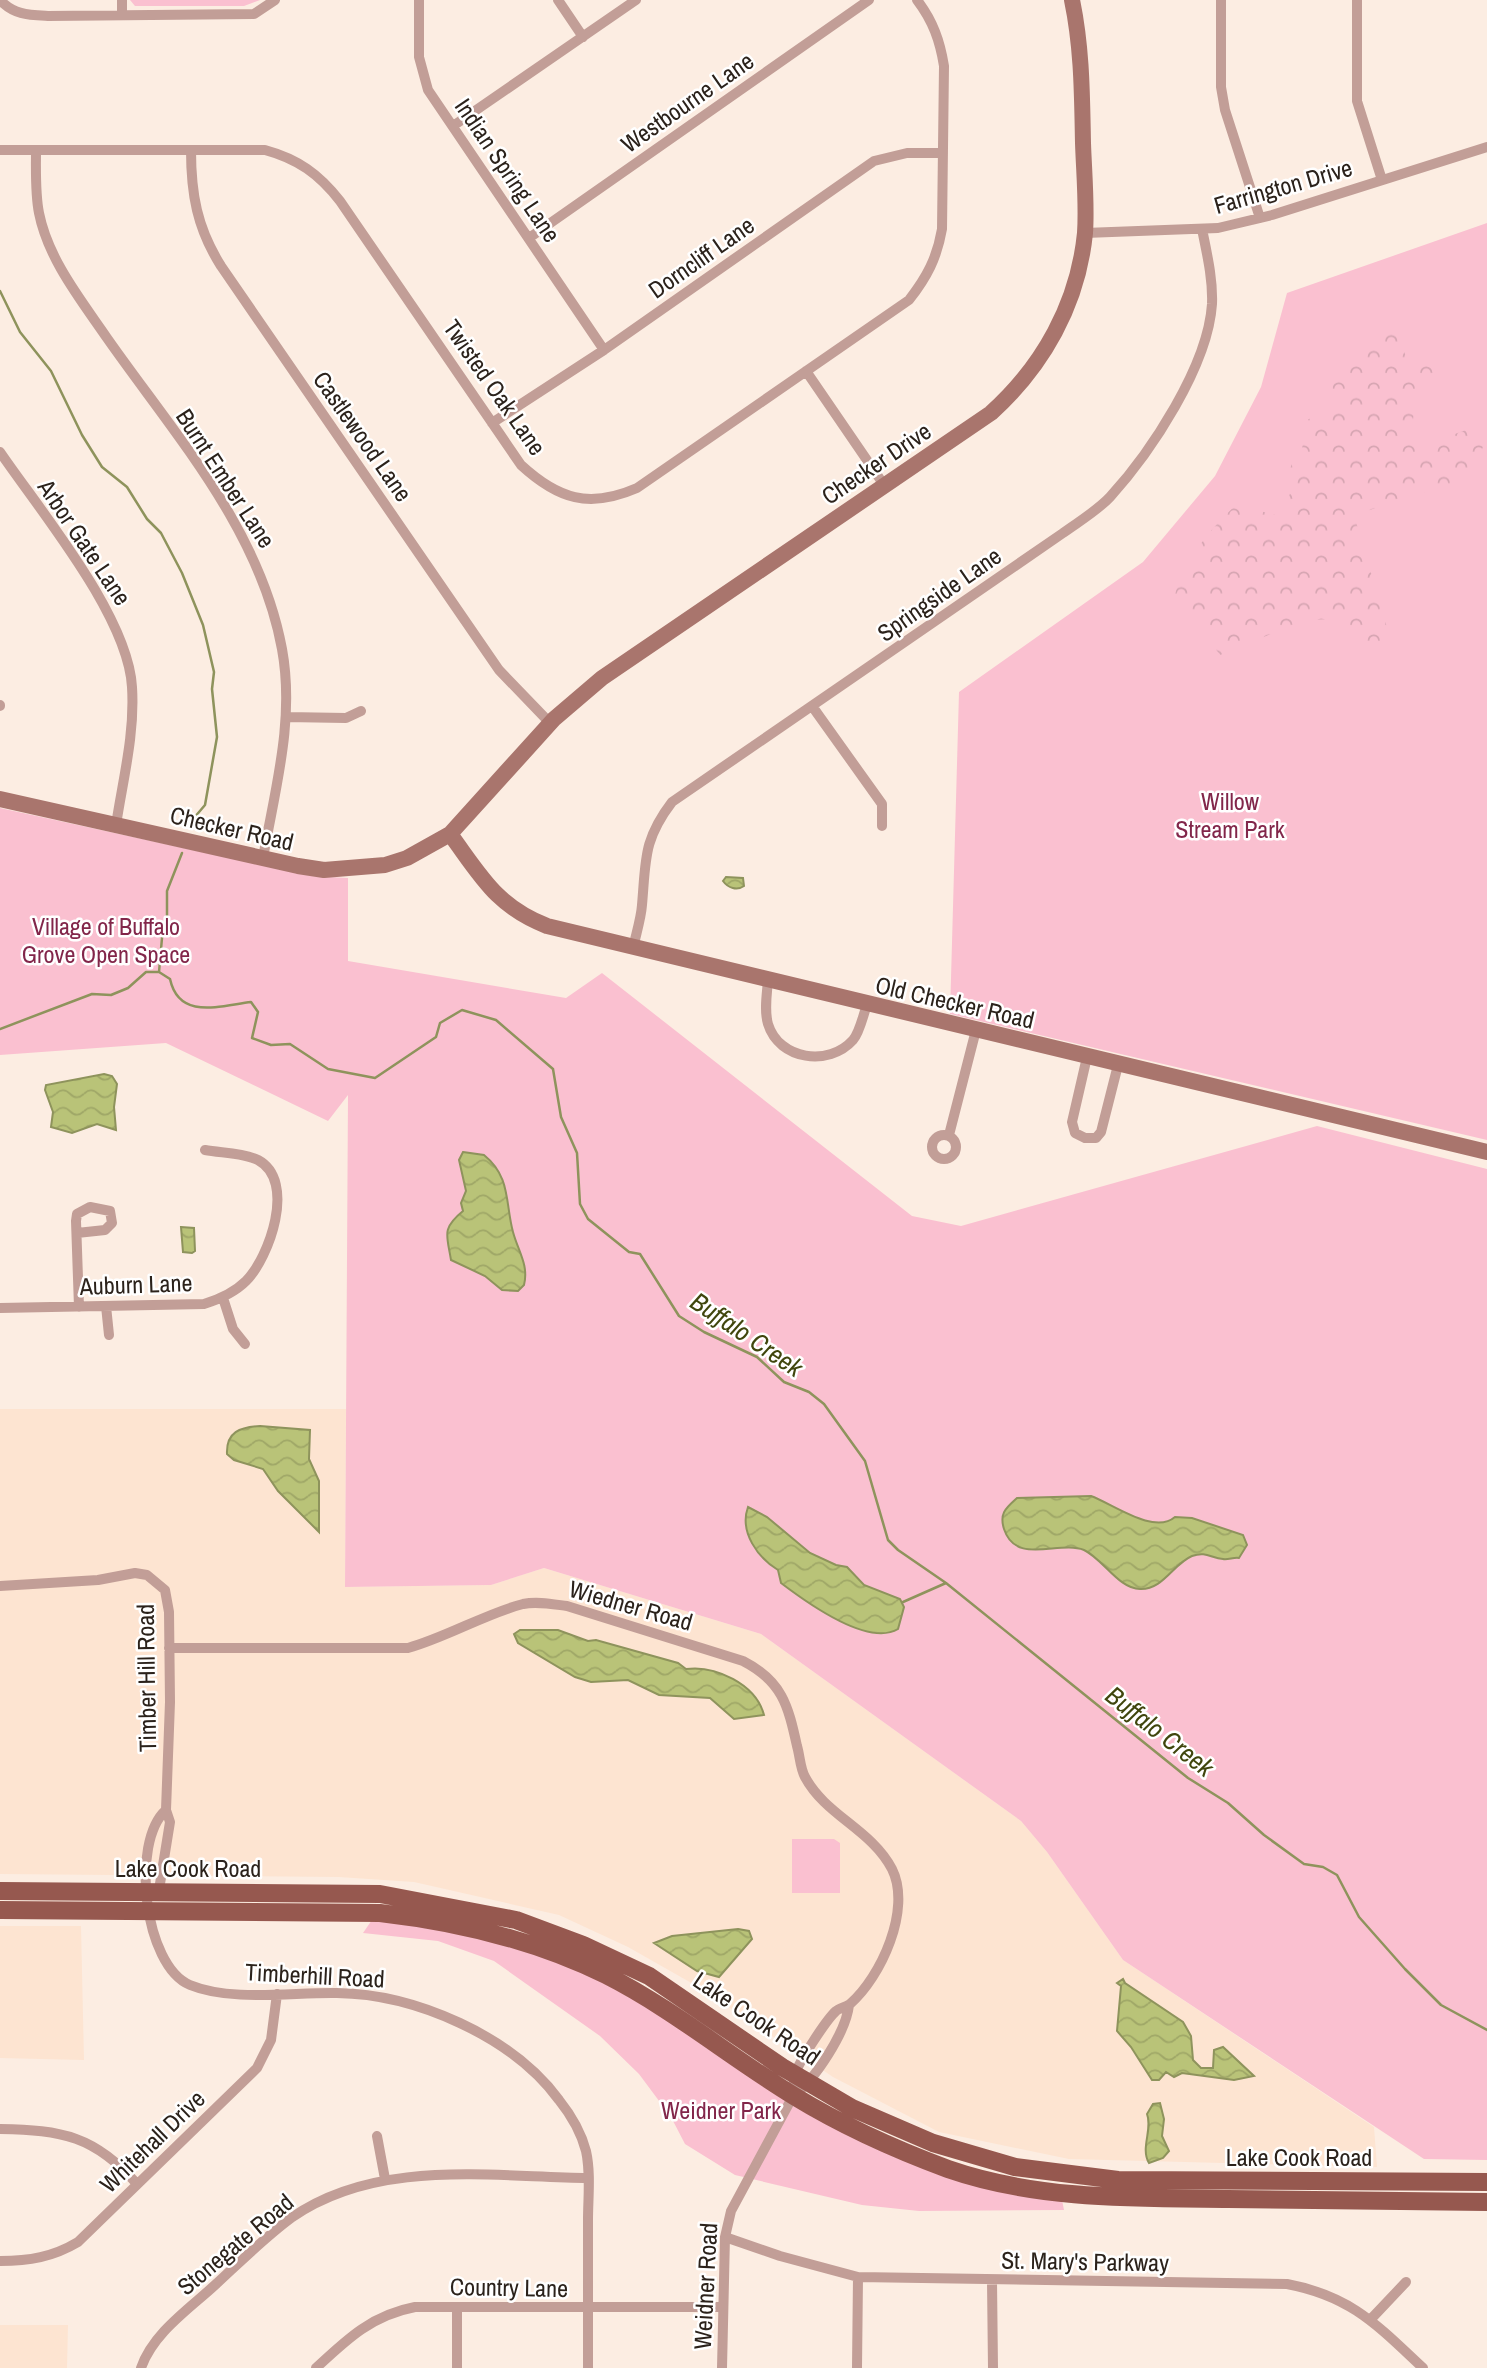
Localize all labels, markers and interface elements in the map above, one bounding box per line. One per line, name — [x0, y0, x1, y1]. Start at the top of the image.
street label: Westbourne Lane — [614, 44, 760, 160]
street label: Indian Spring Lane — [448, 92, 568, 248]
street label: Farrington Drive — [1210, 151, 1356, 221]
street label: Dorncliff Lane — [642, 209, 760, 305]
street label: Twisted Oak Lane — [436, 313, 554, 461]
street label: Castlewood Lane — [306, 365, 420, 507]
street label: Burnt Ember Lane — [169, 402, 283, 554]
street label: Checker Drive — [815, 415, 937, 511]
street label: Arbor Gate Lane — [30, 472, 139, 611]
street label: Springside Lane — [871, 539, 1007, 649]
park label: Willow Stream Park — [1175, 785, 1285, 845]
street label: Checker Road — [167, 798, 297, 858]
park label: Village of Buffalo Grove Open Space — [22, 910, 190, 970]
street label: Old Checker Road — [873, 968, 1037, 1036]
street label: Auburn Lane — [78, 1266, 193, 1302]
water label: Buffalo Creek — [684, 1284, 811, 1385]
street label: Wiedner Road — [566, 1572, 696, 1638]
street label: Timber Hill Road — [129, 1604, 163, 1752]
water label: Buffalo Creek — [1099, 1678, 1223, 1785]
street label: Lake Cook Road — [115, 1852, 261, 1884]
street label: Timberhill Road — [244, 1955, 386, 1995]
street label: Lake Cook Road — [687, 1964, 827, 2072]
street label: Whitehall Drive — [92, 2083, 212, 2199]
park label: Weidner Park — [661, 2094, 781, 2126]
street label: Lake Cook Road — [1226, 2141, 1372, 2173]
street label: Stonegate Road — [170, 2186, 300, 2302]
street label: Weidner Road — [686, 2222, 724, 2350]
street label: St. Mary's Parkway — [1001, 2244, 1169, 2278]
street label: Country Lane — [450, 2270, 568, 2304]

